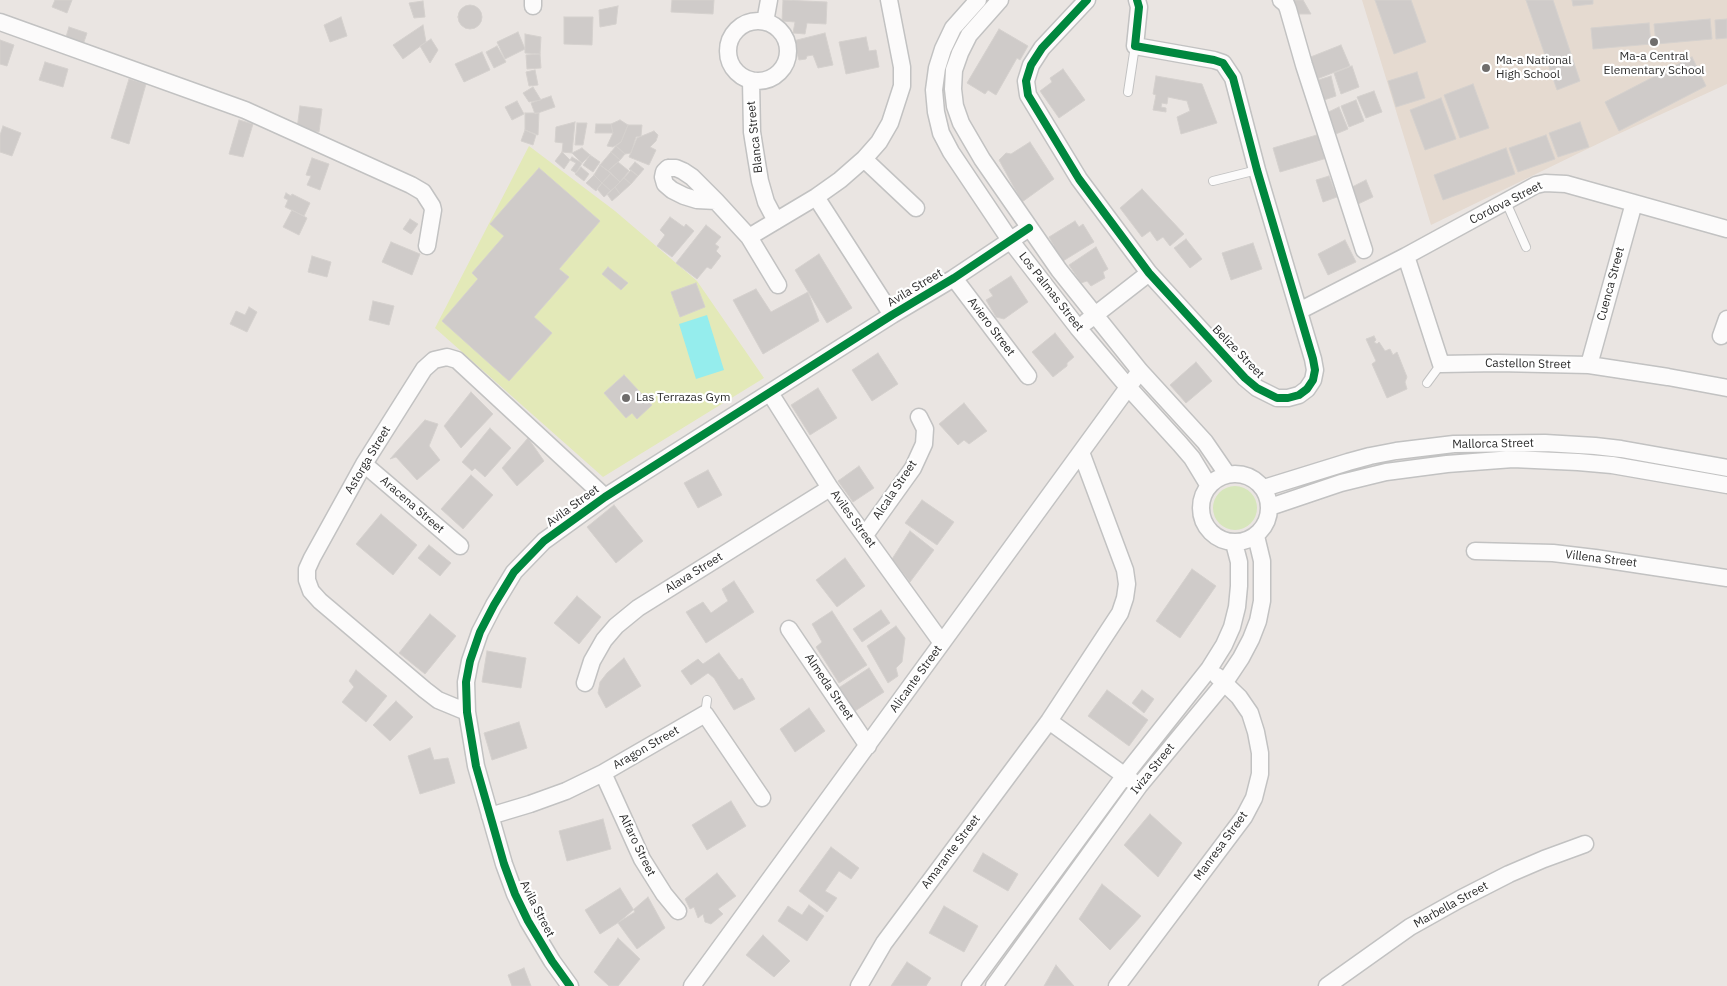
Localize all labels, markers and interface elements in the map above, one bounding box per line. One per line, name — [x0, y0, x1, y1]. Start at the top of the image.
marker: Ma-a Central Elementary School — [1648, 36, 1660, 48]
place label: Ma-a Central Elementary School — [1603, 50, 1705, 78]
place label: Ma-a National High School — [1496, 54, 1571, 82]
marker: Ma-a National High School — [1480, 62, 1492, 74]
street label: Blanca Street — [744, 100, 766, 174]
street label: Cordova Street — [1467, 178, 1545, 228]
street label: Cuenca Street — [1594, 245, 1628, 323]
street label: Los Palmas Street — [1016, 250, 1086, 334]
street label: Avila Street — [885, 266, 945, 310]
street label: Aviero Street — [964, 295, 1018, 359]
street label: Belize Street — [1209, 322, 1267, 382]
street label: Castellon Street — [1485, 356, 1571, 372]
place label: Las Terrazas Gym — [636, 391, 730, 405]
marker: Las Terrazas Gym — [620, 392, 632, 404]
street label: Astorga Street — [342, 423, 394, 497]
street label: Mallorca Street — [1452, 436, 1534, 452]
street label: Alcala Street — [870, 457, 920, 523]
street label: Aracena Street — [377, 473, 447, 537]
street label: Avila Street — [544, 482, 602, 530]
street label: Aviles Street — [827, 487, 879, 551]
street label: Villena Street — [1564, 547, 1638, 571]
street label: Alava Street — [663, 550, 725, 596]
street label: Alicante Street — [887, 643, 945, 715]
street label: Almeda Street — [801, 651, 857, 723]
street label: Aragon Street — [610, 723, 682, 773]
street label: Iviza Street — [1128, 741, 1178, 797]
street label: Manresa Street — [1191, 809, 1251, 883]
street label: Alfaro Street — [616, 811, 658, 879]
street label: Amarante Street — [919, 812, 983, 892]
street label: Avila Street — [517, 878, 557, 940]
street label: Marbella Street — [1411, 879, 1491, 931]

